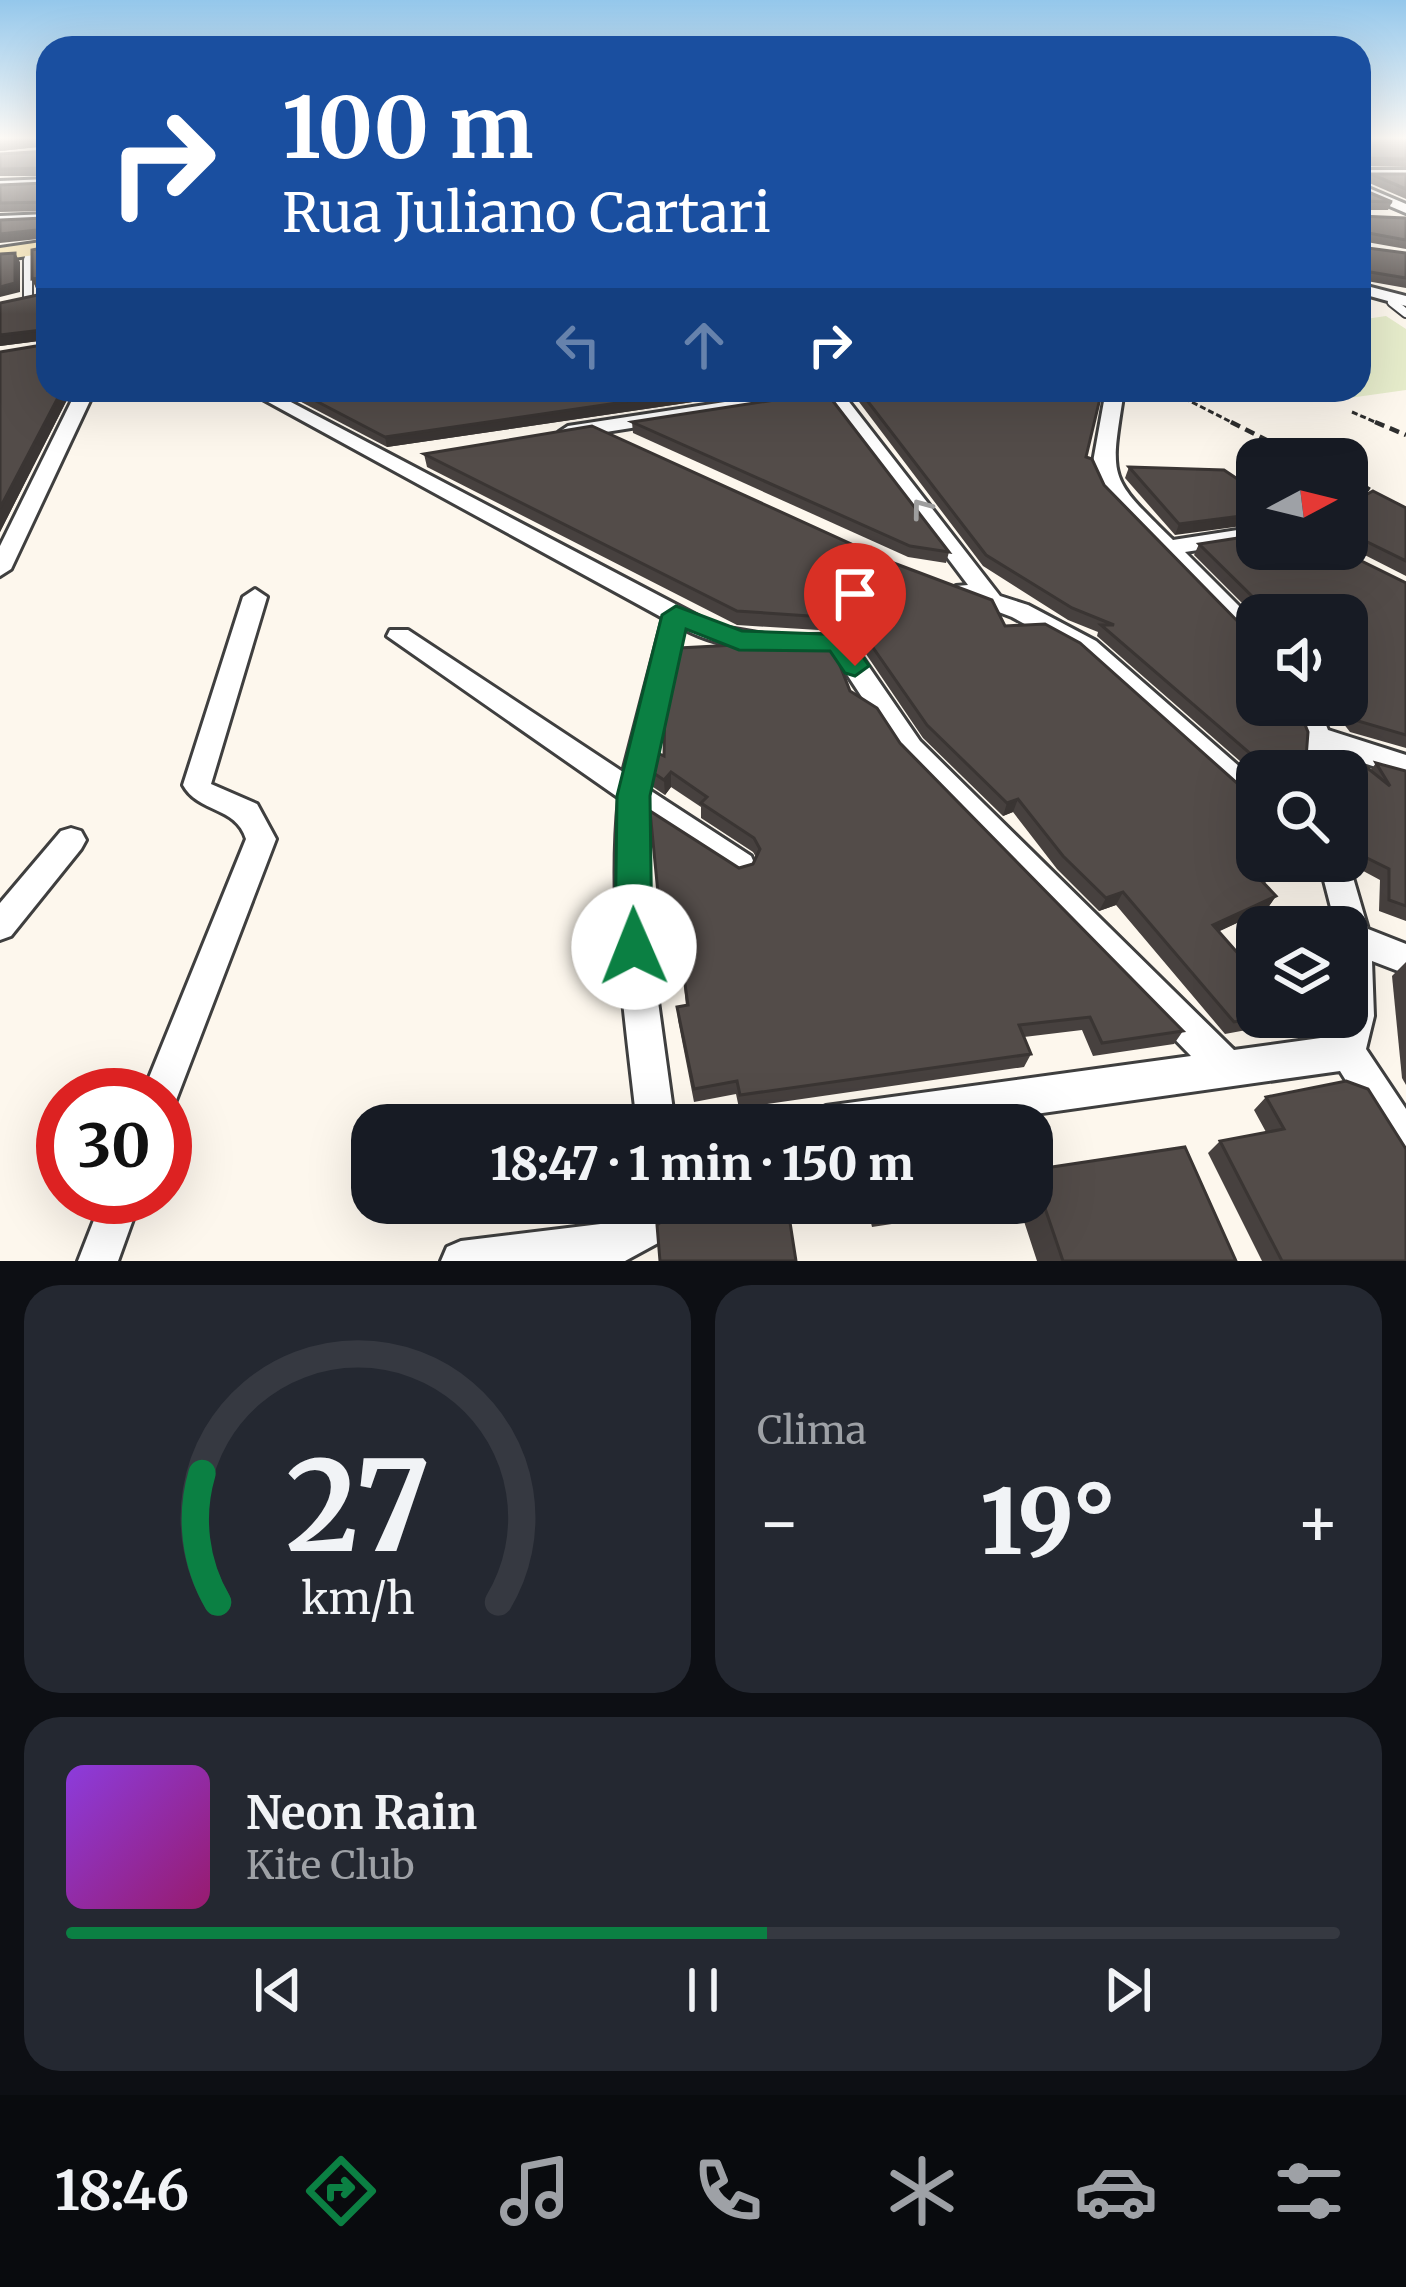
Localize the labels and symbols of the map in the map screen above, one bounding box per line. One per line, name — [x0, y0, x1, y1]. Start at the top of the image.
north arrow — [1236, 438, 1368, 570]
one-way arrow — [914, 500, 935, 522]
pin — [804, 543, 906, 666]
position arrow — [571, 884, 697, 1010]
speed limit sign: 30 — [36, 1068, 192, 1224]

